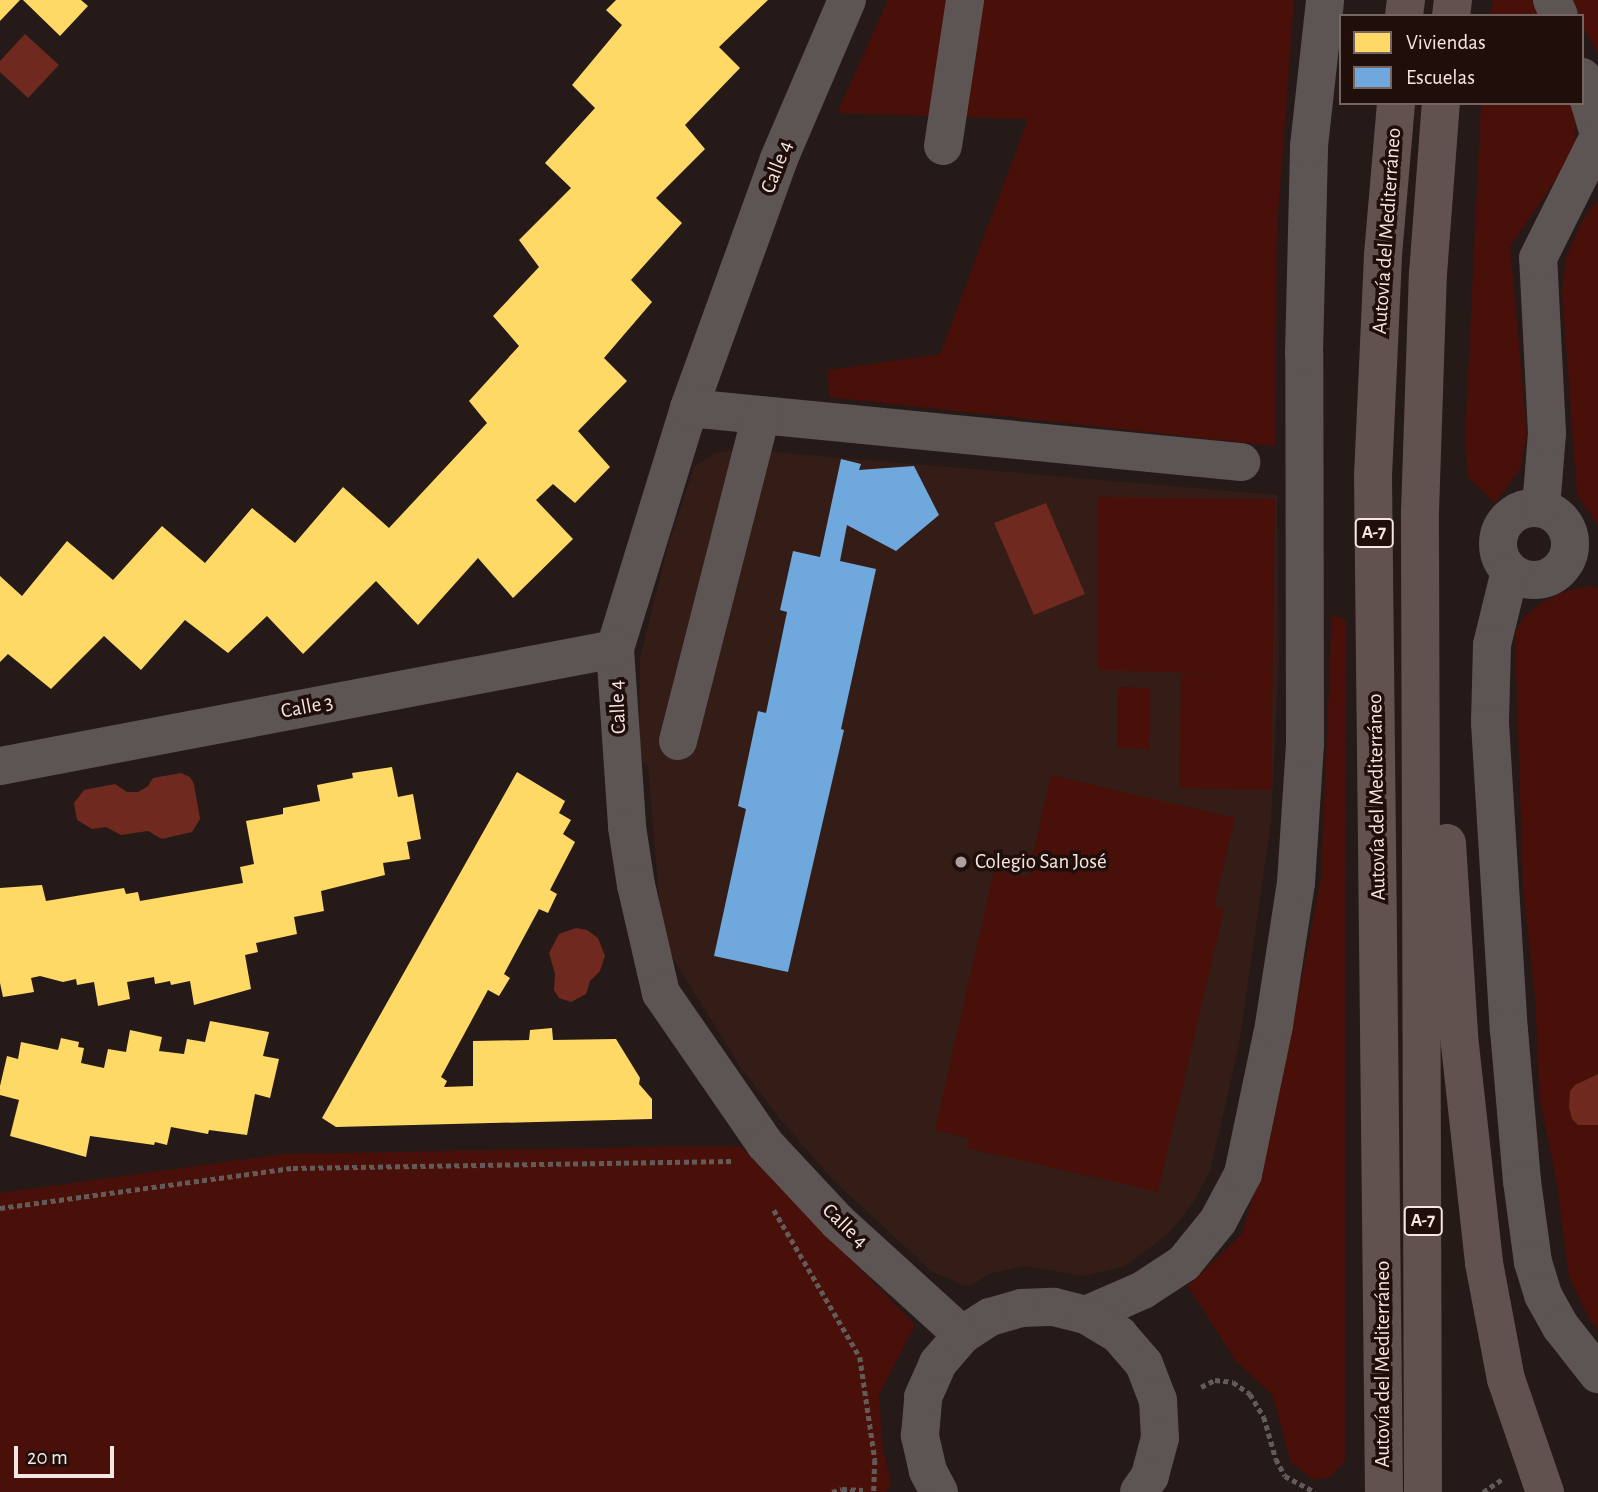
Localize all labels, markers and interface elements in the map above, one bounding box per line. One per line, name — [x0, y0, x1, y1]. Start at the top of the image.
legend — [1339, 14, 1584, 105]
text: Viviendas — [1406, 32, 1486, 53]
text: Escuelas — [1406, 67, 1475, 88]
street label: Autovía del Mediterráneo — [1367, 127, 1407, 335]
street label: Calle 4 — [756, 137, 798, 197]
road number: A-7 — [1353, 518, 1395, 548]
street label: Calle 4 — [604, 679, 632, 735]
street label: Calle 3 — [279, 690, 335, 724]
street label: Autovía del Mediterráneo — [1363, 693, 1391, 901]
place label: Colegio San José — [975, 849, 1107, 875]
marker: Colegio San José — [953, 854, 969, 870]
street label: Calle 4 — [817, 1198, 873, 1254]
road number: A-7 — [1402, 1205, 1444, 1236]
street label: Autovía del Mediterráneo — [1370, 1261, 1396, 1467]
scale bar — [18, 1432, 117, 1476]
text: 20 m — [27, 1447, 68, 1468]

